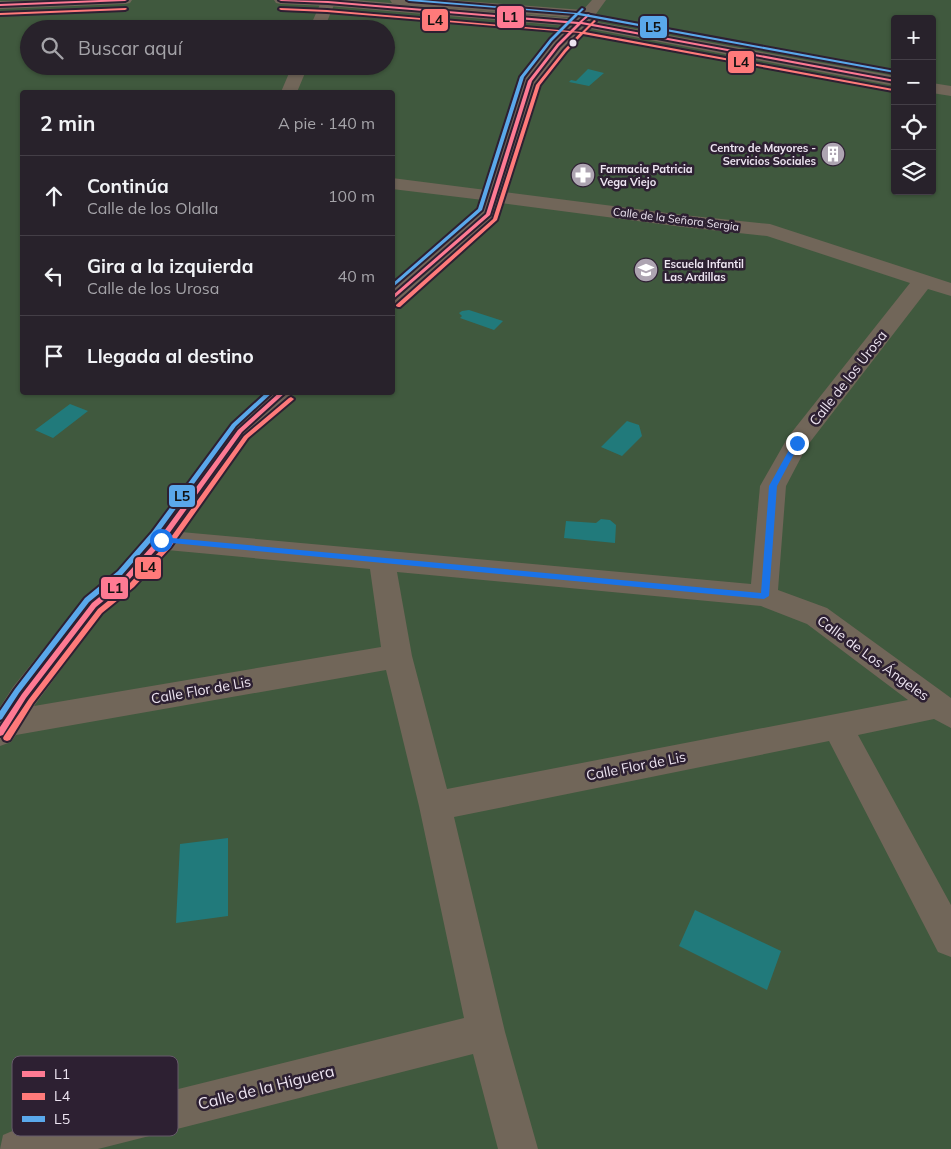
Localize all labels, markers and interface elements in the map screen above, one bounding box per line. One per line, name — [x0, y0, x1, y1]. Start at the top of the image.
line badge: L1 — [496, 5, 525, 29]
line badge: L4 — [421, 8, 449, 32]
text: L1 — [502, 8, 518, 26]
text: L4 — [427, 11, 444, 29]
line badge: L5 — [639, 15, 668, 39]
map controls — [891, 15, 936, 195]
button: + — [891, 15, 936, 60]
text: L5 — [645, 18, 661, 36]
search box — [20, 20, 395, 75]
icon: search — [38, 34, 66, 62]
text: Buscar aquí — [78, 36, 182, 60]
unlabelled marker — [568, 38, 578, 48]
line badge: L4 — [727, 50, 755, 74]
text: L4 — [733, 53, 750, 71]
button: − — [891, 60, 936, 105]
button: locate — [891, 105, 936, 150]
text: 2 min — [40, 110, 95, 136]
text: A pie · 140 m — [278, 113, 375, 133]
place label: Centro de Mayores - Servicios Sociales — [710, 141, 816, 168]
building icon: Centro de Mayores - Servicios Sociales — [820, 141, 846, 167]
button: layers — [891, 150, 936, 195]
pharmacy icon: Farmacia Patricia Vega Viejo — [570, 162, 596, 188]
place label: Farmacia Patricia Vega Viejo — [599, 162, 693, 189]
text: Continúa — [87, 174, 169, 198]
icon: ahead — [40, 182, 68, 210]
text: 100 m — [328, 186, 375, 206]
text: Calle de los Olalla — [87, 198, 218, 218]
street label: Calle de la Señora Sergia — [612, 204, 740, 234]
text: Gira a la izquierda — [87, 254, 253, 278]
school or university icon: Escuela Infantil Las Ardillas — [633, 257, 659, 283]
place label: Escuela Infantil Las Ardillas — [664, 257, 744, 284]
icon: left — [40, 262, 68, 290]
text: 40 m — [338, 266, 375, 286]
text: Calle de los Urosa — [87, 278, 219, 298]
street label: Calle de los Urosa — [805, 327, 891, 429]
icon: arrive — [40, 342, 68, 370]
text: Llegada al destino — [87, 344, 254, 368]
route end — [786, 432, 809, 455]
line badge: L5 — [168, 484, 196, 508]
text: L5 — [174, 487, 190, 505]
route start — [150, 529, 173, 552]
line badge: L4 — [134, 556, 162, 580]
text: L4 — [140, 558, 157, 576]
line badge: L1 — [100, 576, 129, 600]
text: L1 — [107, 579, 123, 597]
street label: Calle de Los Ángeles — [814, 611, 933, 705]
street label: Calle Flor de Lis — [150, 672, 252, 708]
street label: Calle Flor de Lis — [585, 748, 687, 784]
legend — [12, 1056, 178, 1136]
street label: Calle de la Higuera — [196, 1060, 336, 1114]
text: L1 — [54, 1065, 70, 1083]
text: L4 — [54, 1087, 71, 1105]
text: L5 — [54, 1110, 70, 1128]

